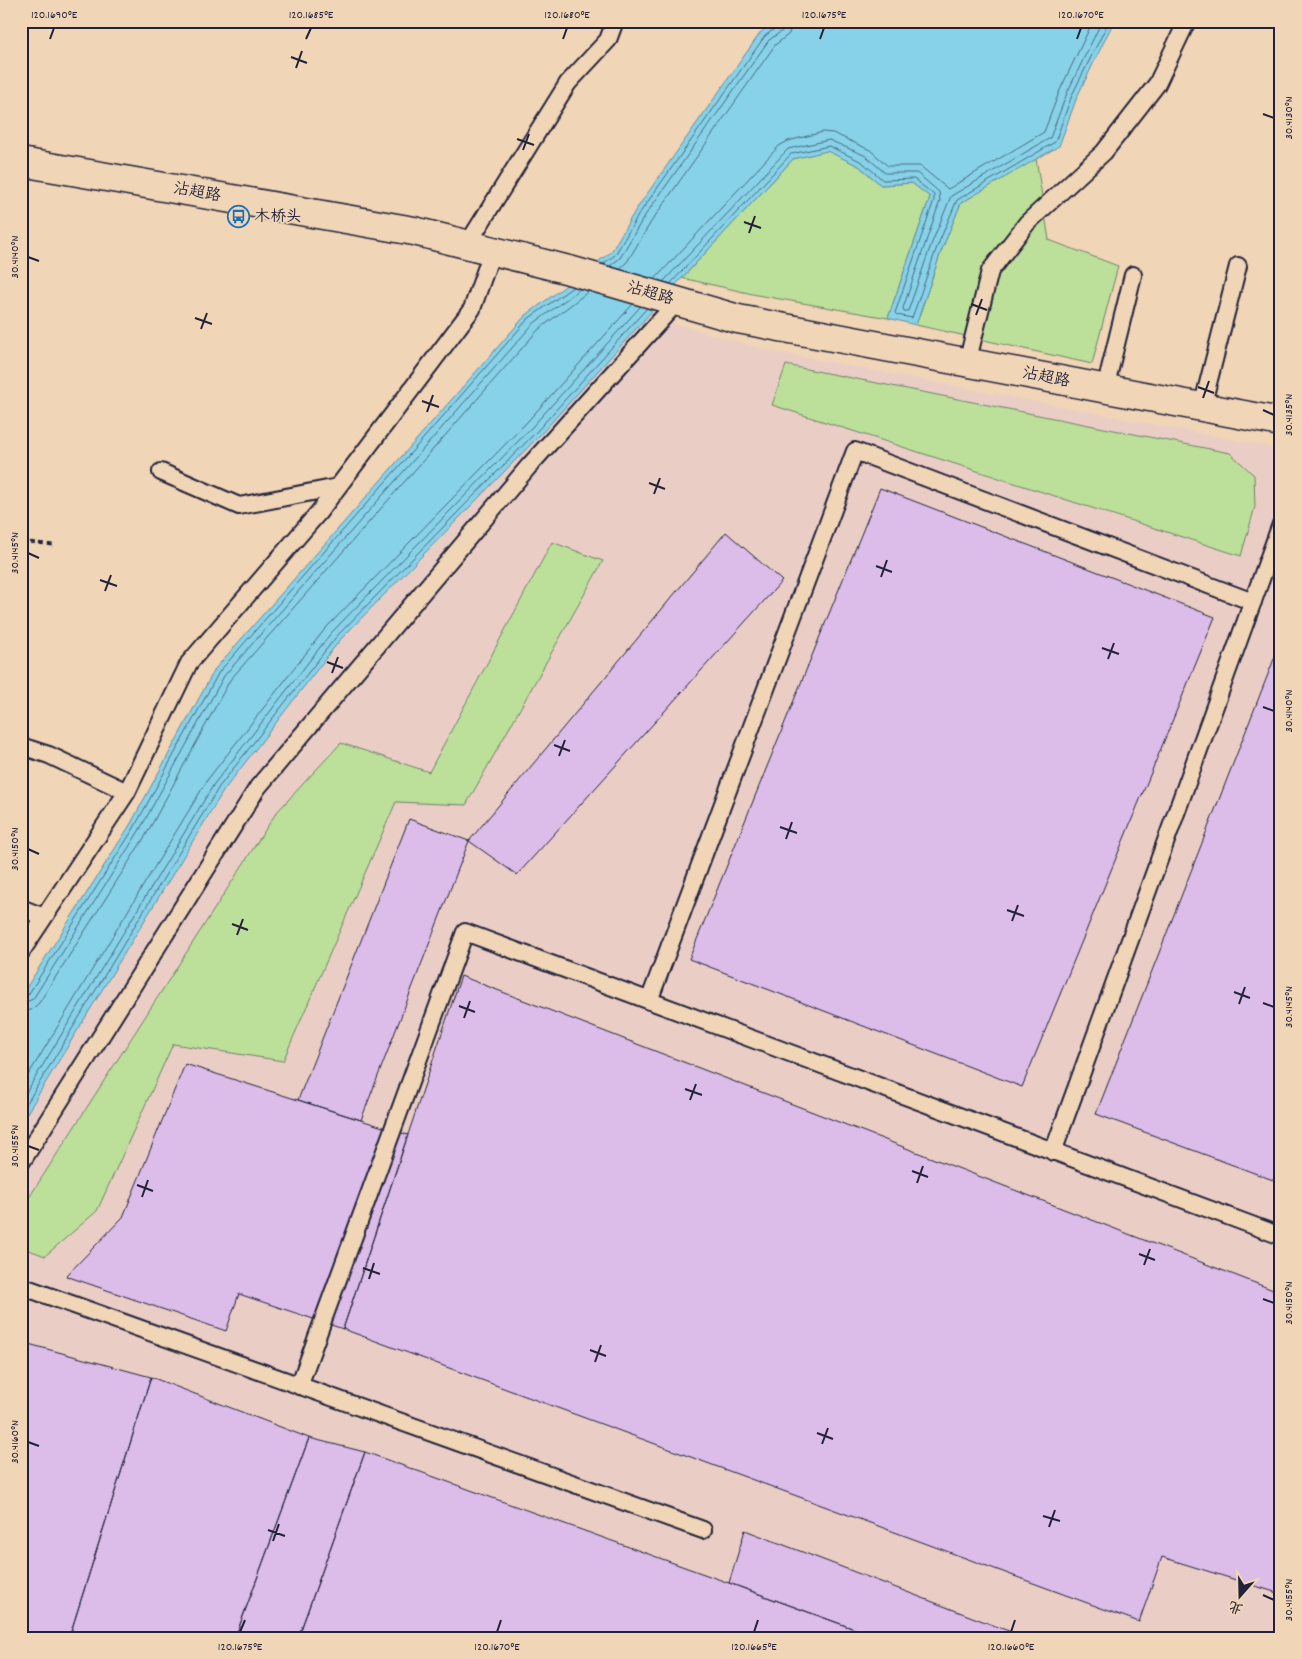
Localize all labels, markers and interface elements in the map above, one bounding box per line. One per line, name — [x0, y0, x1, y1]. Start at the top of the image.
text: 120.1690°E — [31, 7, 78, 24]
text: 120.1685°E — [289, 7, 334, 24]
text: 120.1680°E — [544, 7, 590, 24]
text: 120.1675°E — [802, 7, 847, 24]
text: 120.1670°E — [1058, 7, 1104, 24]
text: 30.4130°N — [1281, 96, 1298, 140]
street label: 沾超路 — [171, 178, 223, 208]
bus stop icon: 木桥头 — [226, 205, 250, 229]
place label: 木桥头 — [254, 206, 302, 229]
text: 30.4140°N — [7, 236, 24, 278]
street label: 沾超路 — [624, 276, 676, 312]
street label: 沾超路 — [1020, 362, 1072, 394]
text: 30.4135°N — [1281, 394, 1298, 436]
text: 30.4145°N — [7, 532, 24, 574]
text: 30.4140°N — [1281, 690, 1298, 732]
text: 30.4150°N — [7, 827, 24, 871]
text: 30.4145°N — [1281, 986, 1298, 1028]
text: 30.4155°N — [7, 1125, 24, 1167]
text: 30.4150°N — [1281, 1281, 1298, 1325]
text: 30.4160°N — [7, 1420, 24, 1464]
north arrow — [1214, 1572, 1264, 1622]
text: 30.4155°N — [1281, 1579, 1298, 1621]
text: 北 — [1226, 1595, 1246, 1618]
text: 120.1675°E — [218, 1639, 263, 1656]
text: 120.1670°E — [474, 1639, 520, 1656]
text: 120.1665°E — [731, 1639, 777, 1656]
text: 120.1660°E — [988, 1639, 1035, 1656]

